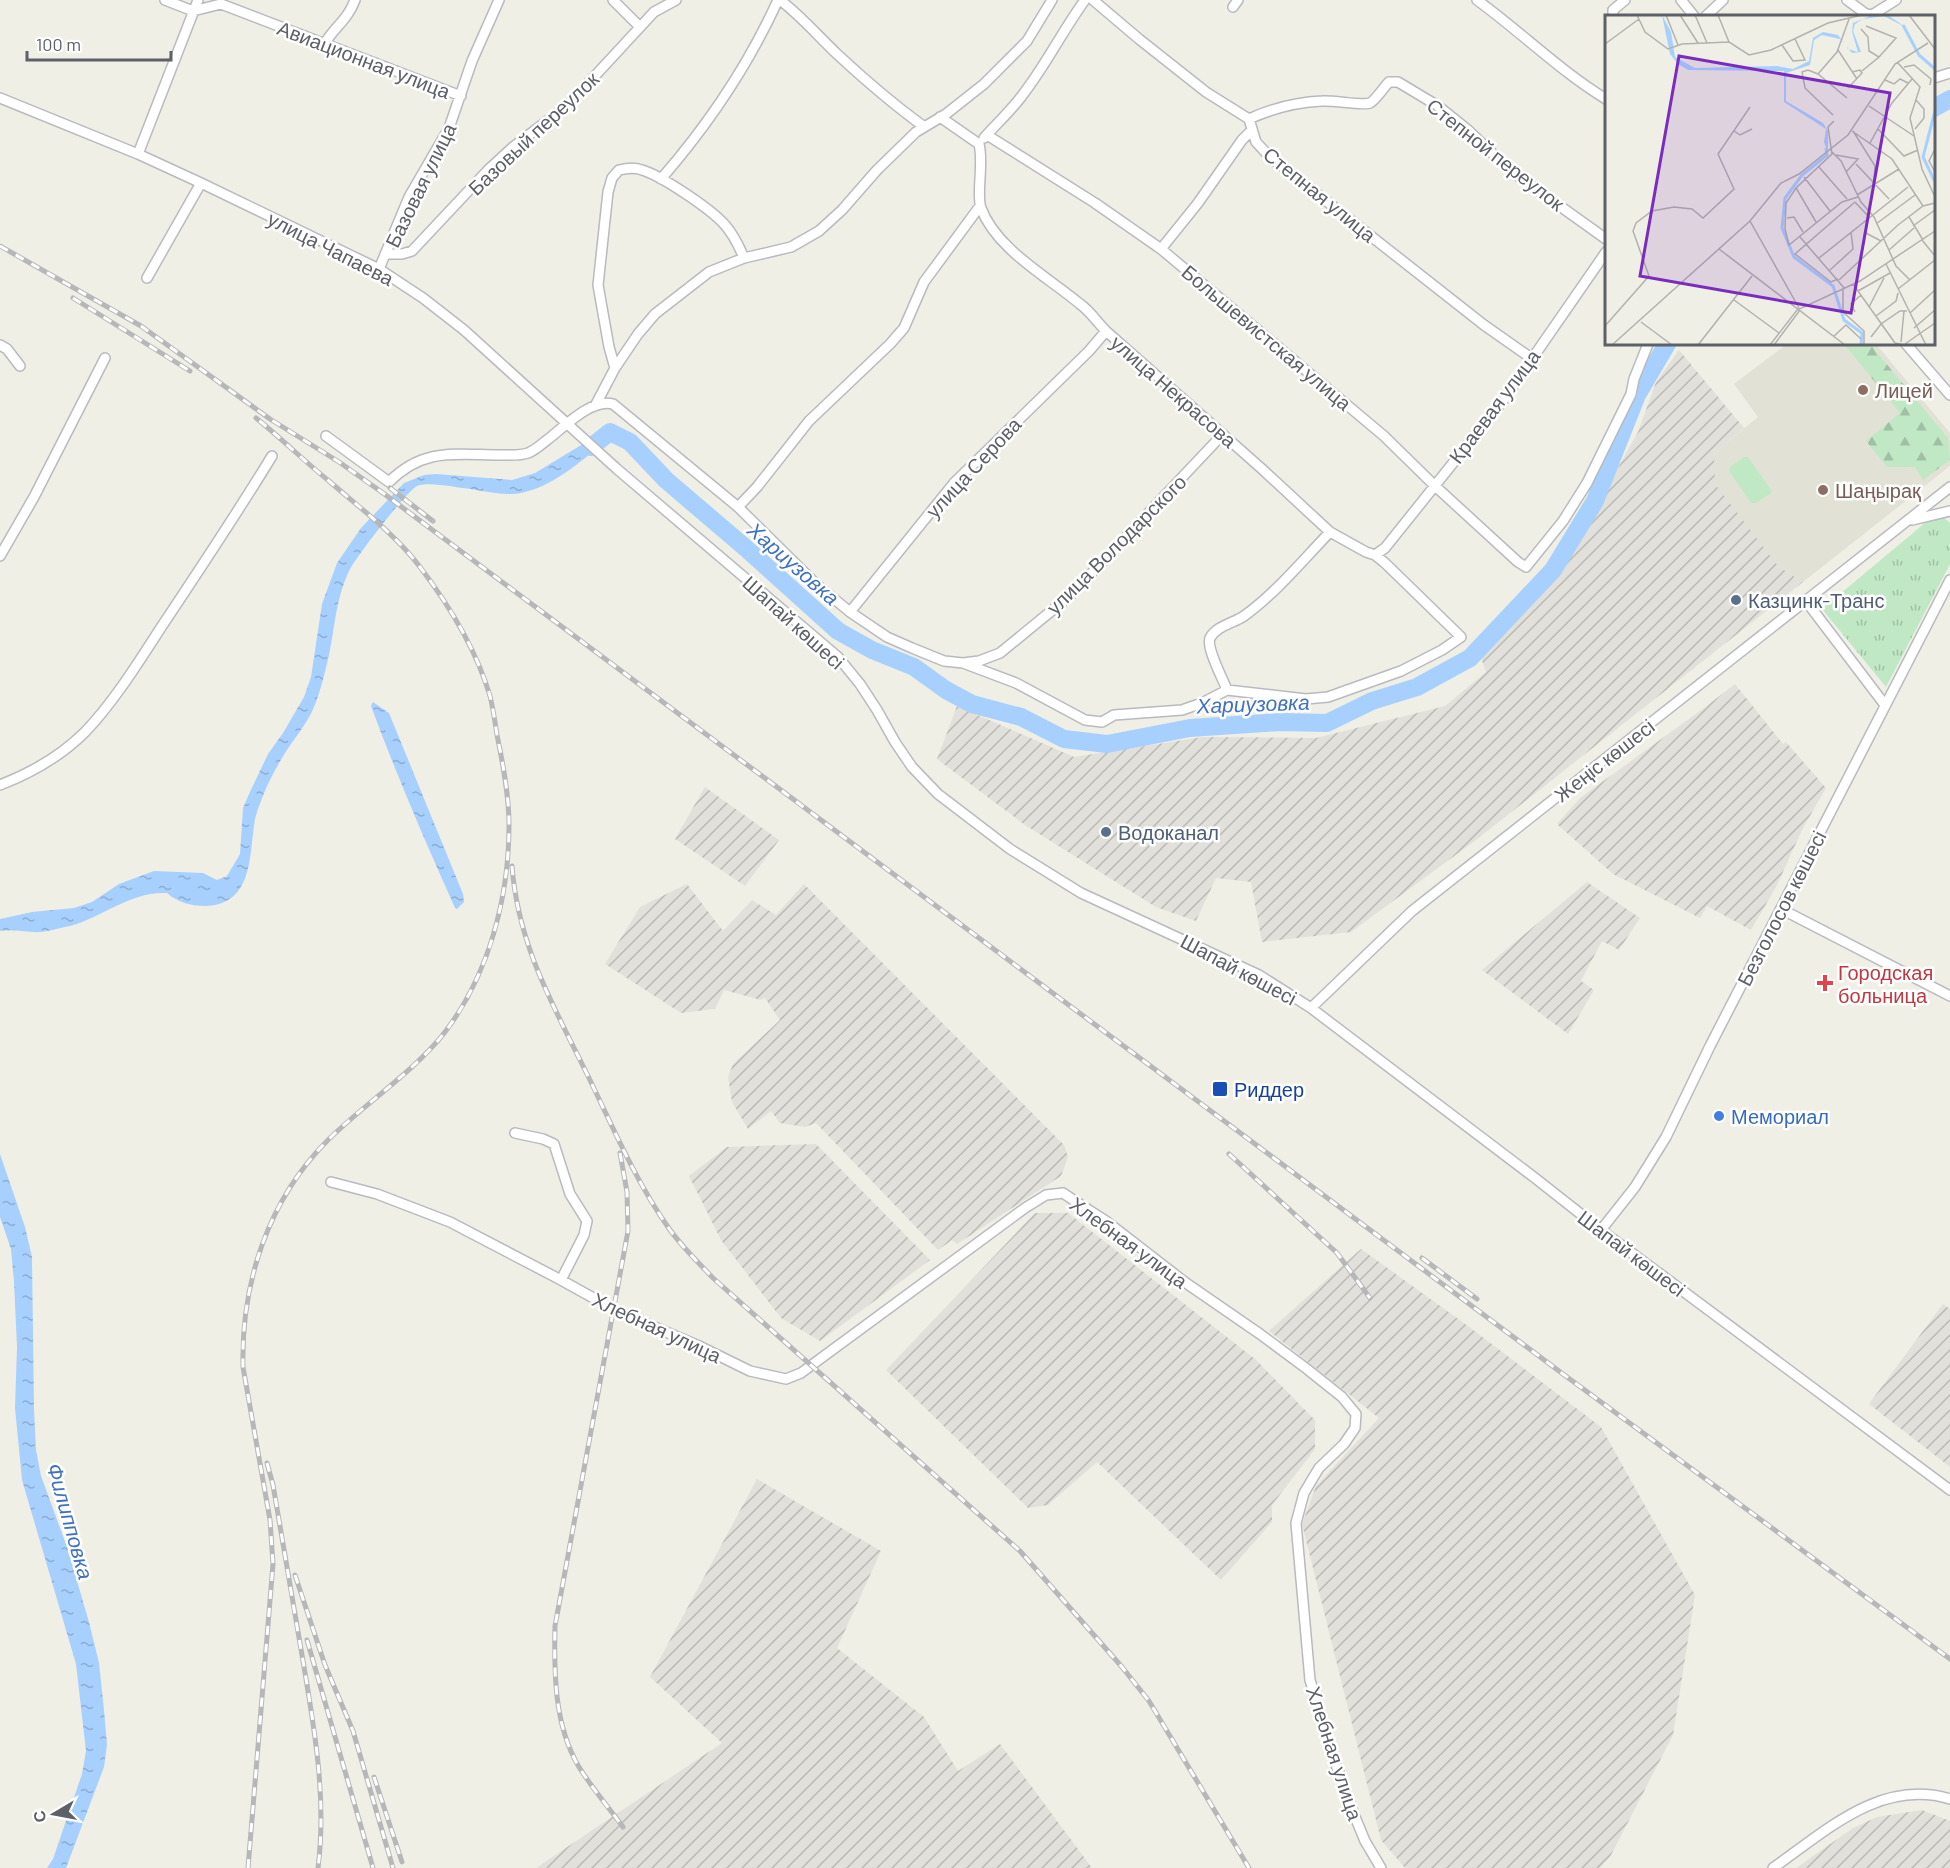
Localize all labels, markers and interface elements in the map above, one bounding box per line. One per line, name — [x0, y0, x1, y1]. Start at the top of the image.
street label: Авиационная улица — [274, 15, 455, 103]
inset map — [1605, 15, 1935, 345]
scale bar — [27, 24, 171, 62]
text: 100 m — [36, 33, 81, 55]
street label: Базовый переулок — [463, 66, 603, 200]
street label: Степной переулок — [1422, 93, 1570, 215]
street label: Базовая улица — [380, 118, 461, 251]
street label: Степная улица — [1259, 141, 1382, 247]
street label: улица Чапаева — [264, 206, 399, 290]
street label: Большевистская улица — [1177, 259, 1357, 416]
street label: улица Некрасова — [1106, 330, 1242, 453]
street label: Краевая улица — [1443, 344, 1545, 468]
place label: Лицей — [1875, 378, 1933, 402]
marker: Лицей — [1856, 383, 1870, 397]
street label: улица Серова — [920, 411, 1026, 522]
street label: улица Володарского — [1041, 469, 1191, 619]
place label: Шаңырақ — [1835, 478, 1921, 502]
marker: Шаңырақ — [1816, 483, 1830, 497]
water label: Хариузовка — [742, 516, 845, 610]
street label: Шапай көшесі — [738, 570, 850, 674]
place label: Казцинк-Транс — [1748, 588, 1884, 612]
marker: Казцинк-Транс — [1729, 593, 1743, 607]
water label: Хариузовка — [1195, 689, 1310, 718]
street label: Жеңіс көшесі — [1549, 714, 1659, 806]
place label: Водоканал — [1118, 820, 1219, 844]
marker: Водоканал — [1099, 825, 1113, 839]
street label: Безголосов көшесі — [1731, 826, 1831, 990]
street label: Шапай көшесі — [1177, 928, 1301, 1010]
place label: Городская больница — [1838, 960, 1933, 1007]
marker: Городская больница — [1816, 974, 1834, 992]
place label: Риддер — [1234, 1077, 1304, 1101]
marker: Риддер — [1211, 1080, 1229, 1098]
place label: Мемориал — [1731, 1104, 1829, 1128]
marker: Мемориал — [1712, 1109, 1726, 1123]
street label: Хлебная улица — [1066, 1191, 1193, 1293]
street label: Шапай көшесі — [1574, 1205, 1690, 1301]
street label: Хлебная улица — [589, 1287, 726, 1368]
water label: Филипповка — [43, 1460, 99, 1582]
street label: Хлебная улица — [1302, 1683, 1368, 1824]
north arrow — [24, 1784, 84, 1844]
text: С — [28, 1809, 49, 1824]

